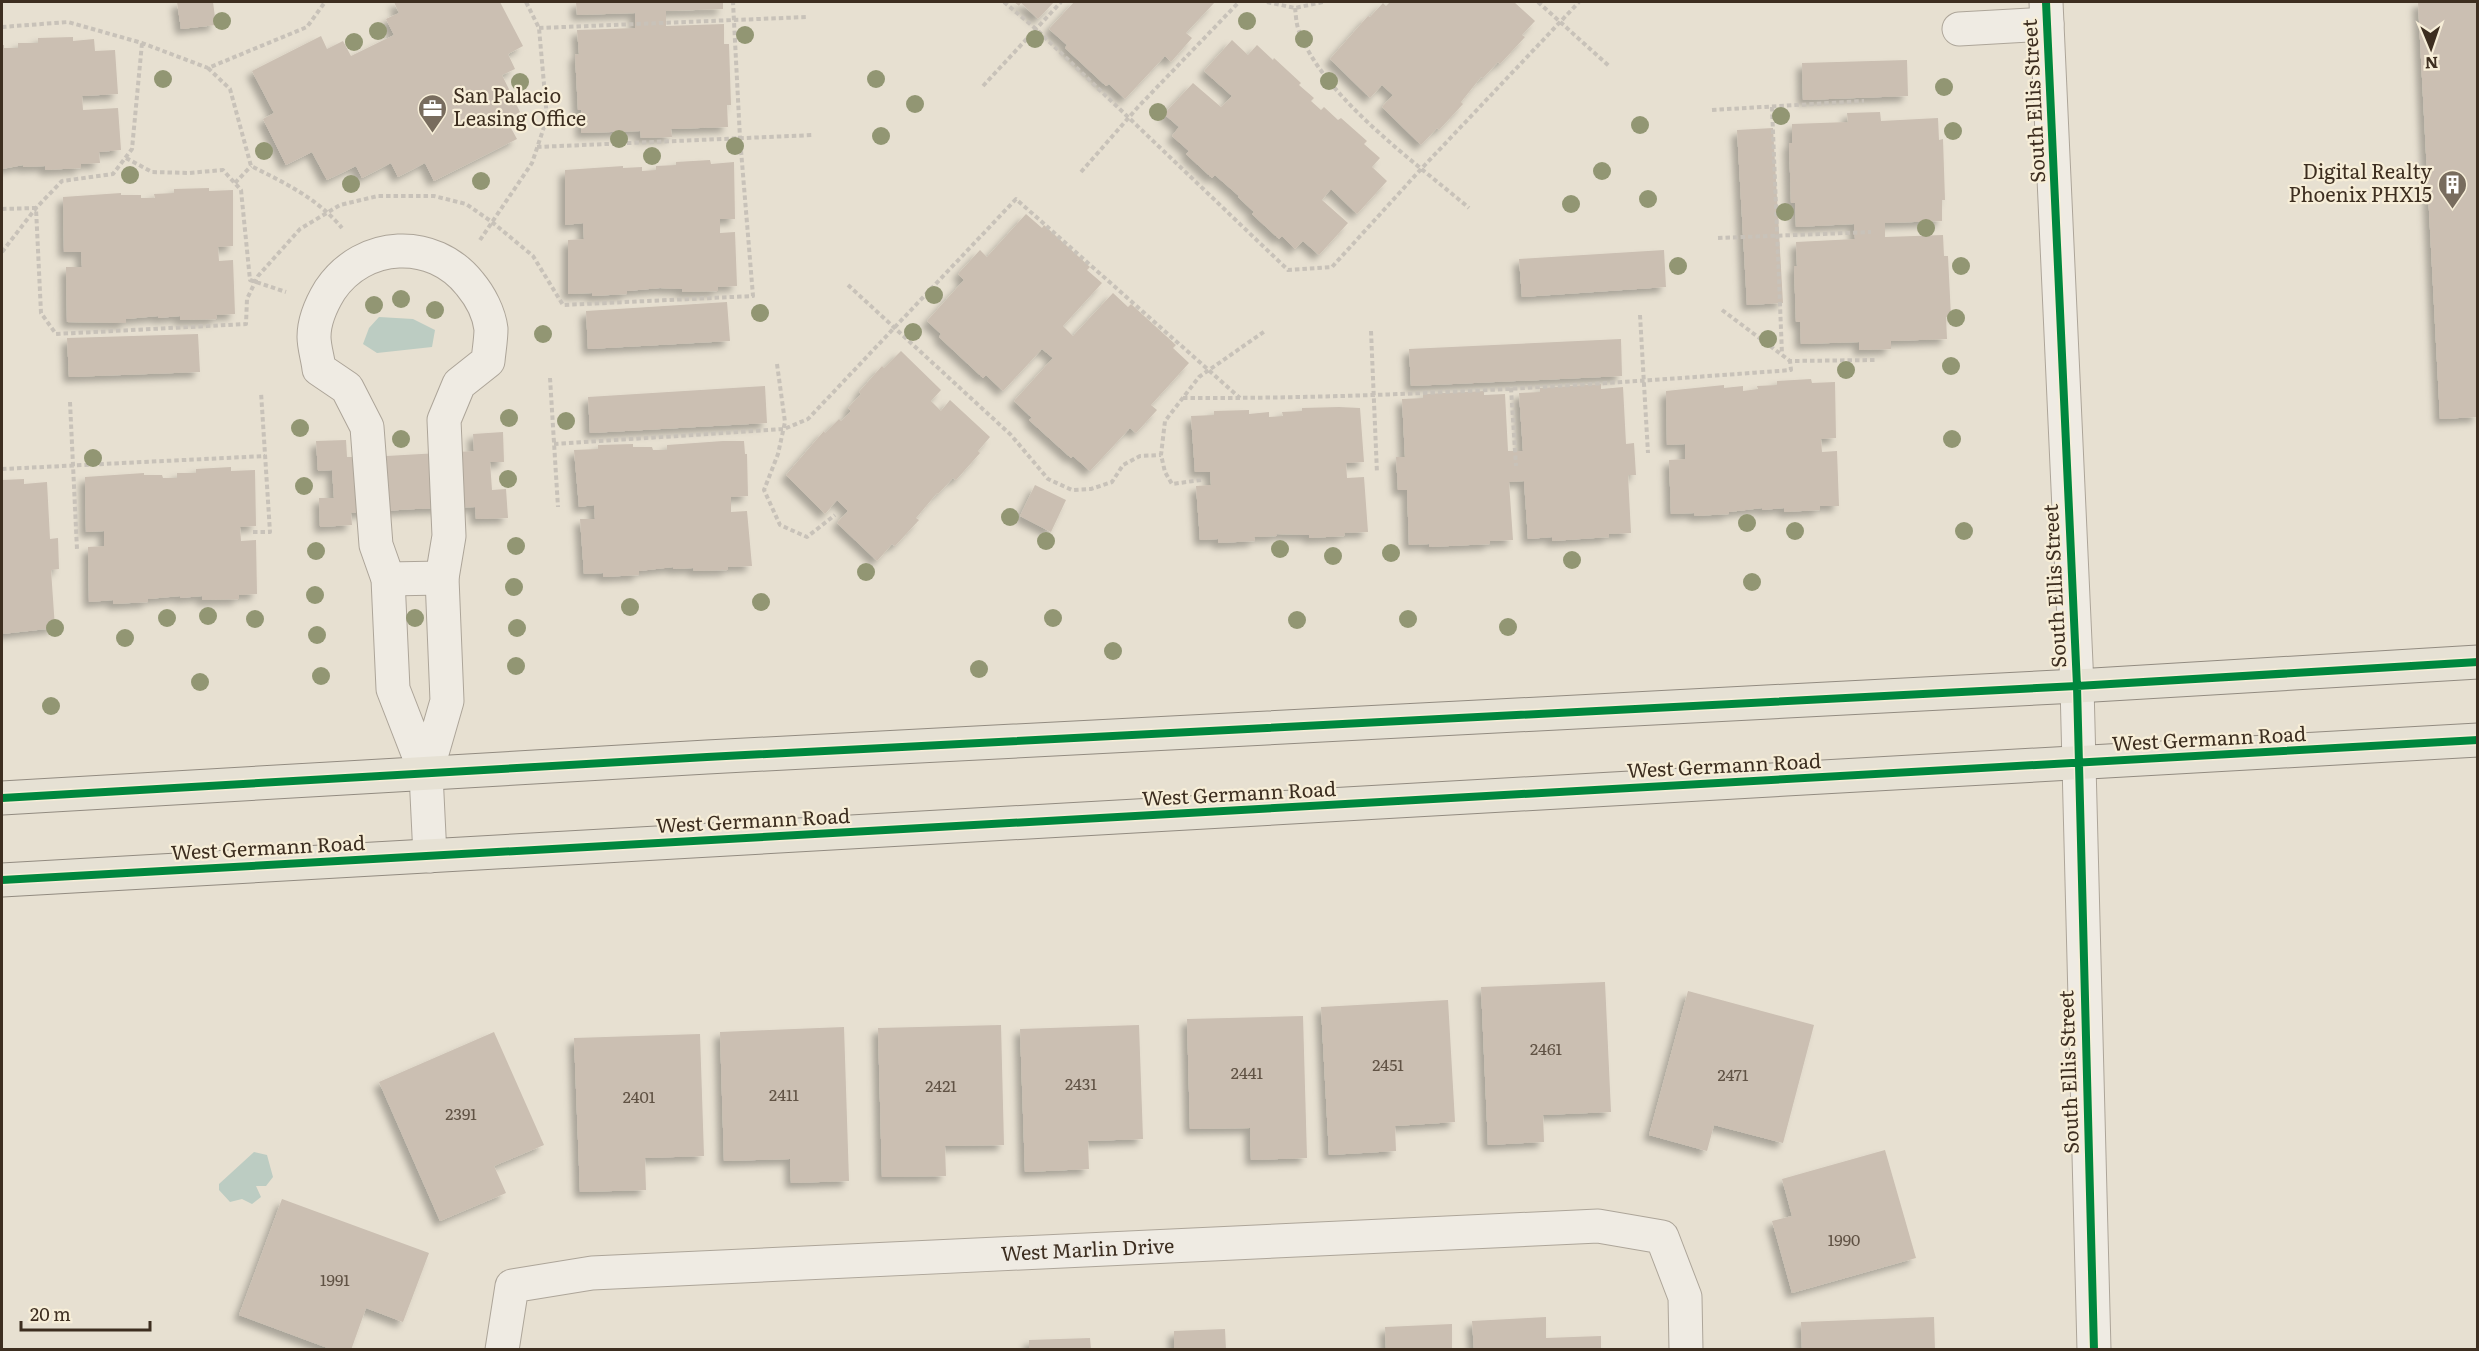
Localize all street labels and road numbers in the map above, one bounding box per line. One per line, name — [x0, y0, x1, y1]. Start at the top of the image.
street label: South Ellis Street — [2013, 18, 2051, 184]
street label: South Ellis Street — [2034, 503, 2072, 669]
street label: West Germann Road — [2111, 717, 2307, 757]
street label: West Germann Road — [1626, 744, 1822, 784]
street label: West Germann Road — [1141, 772, 1337, 812]
street label: West Germann Road — [655, 799, 851, 839]
street label: West Germann Road — [170, 826, 366, 866]
street label: South Ellis Street — [2049, 990, 2085, 1155]
street label: West Marlin Drive — [1000, 1229, 1175, 1267]

